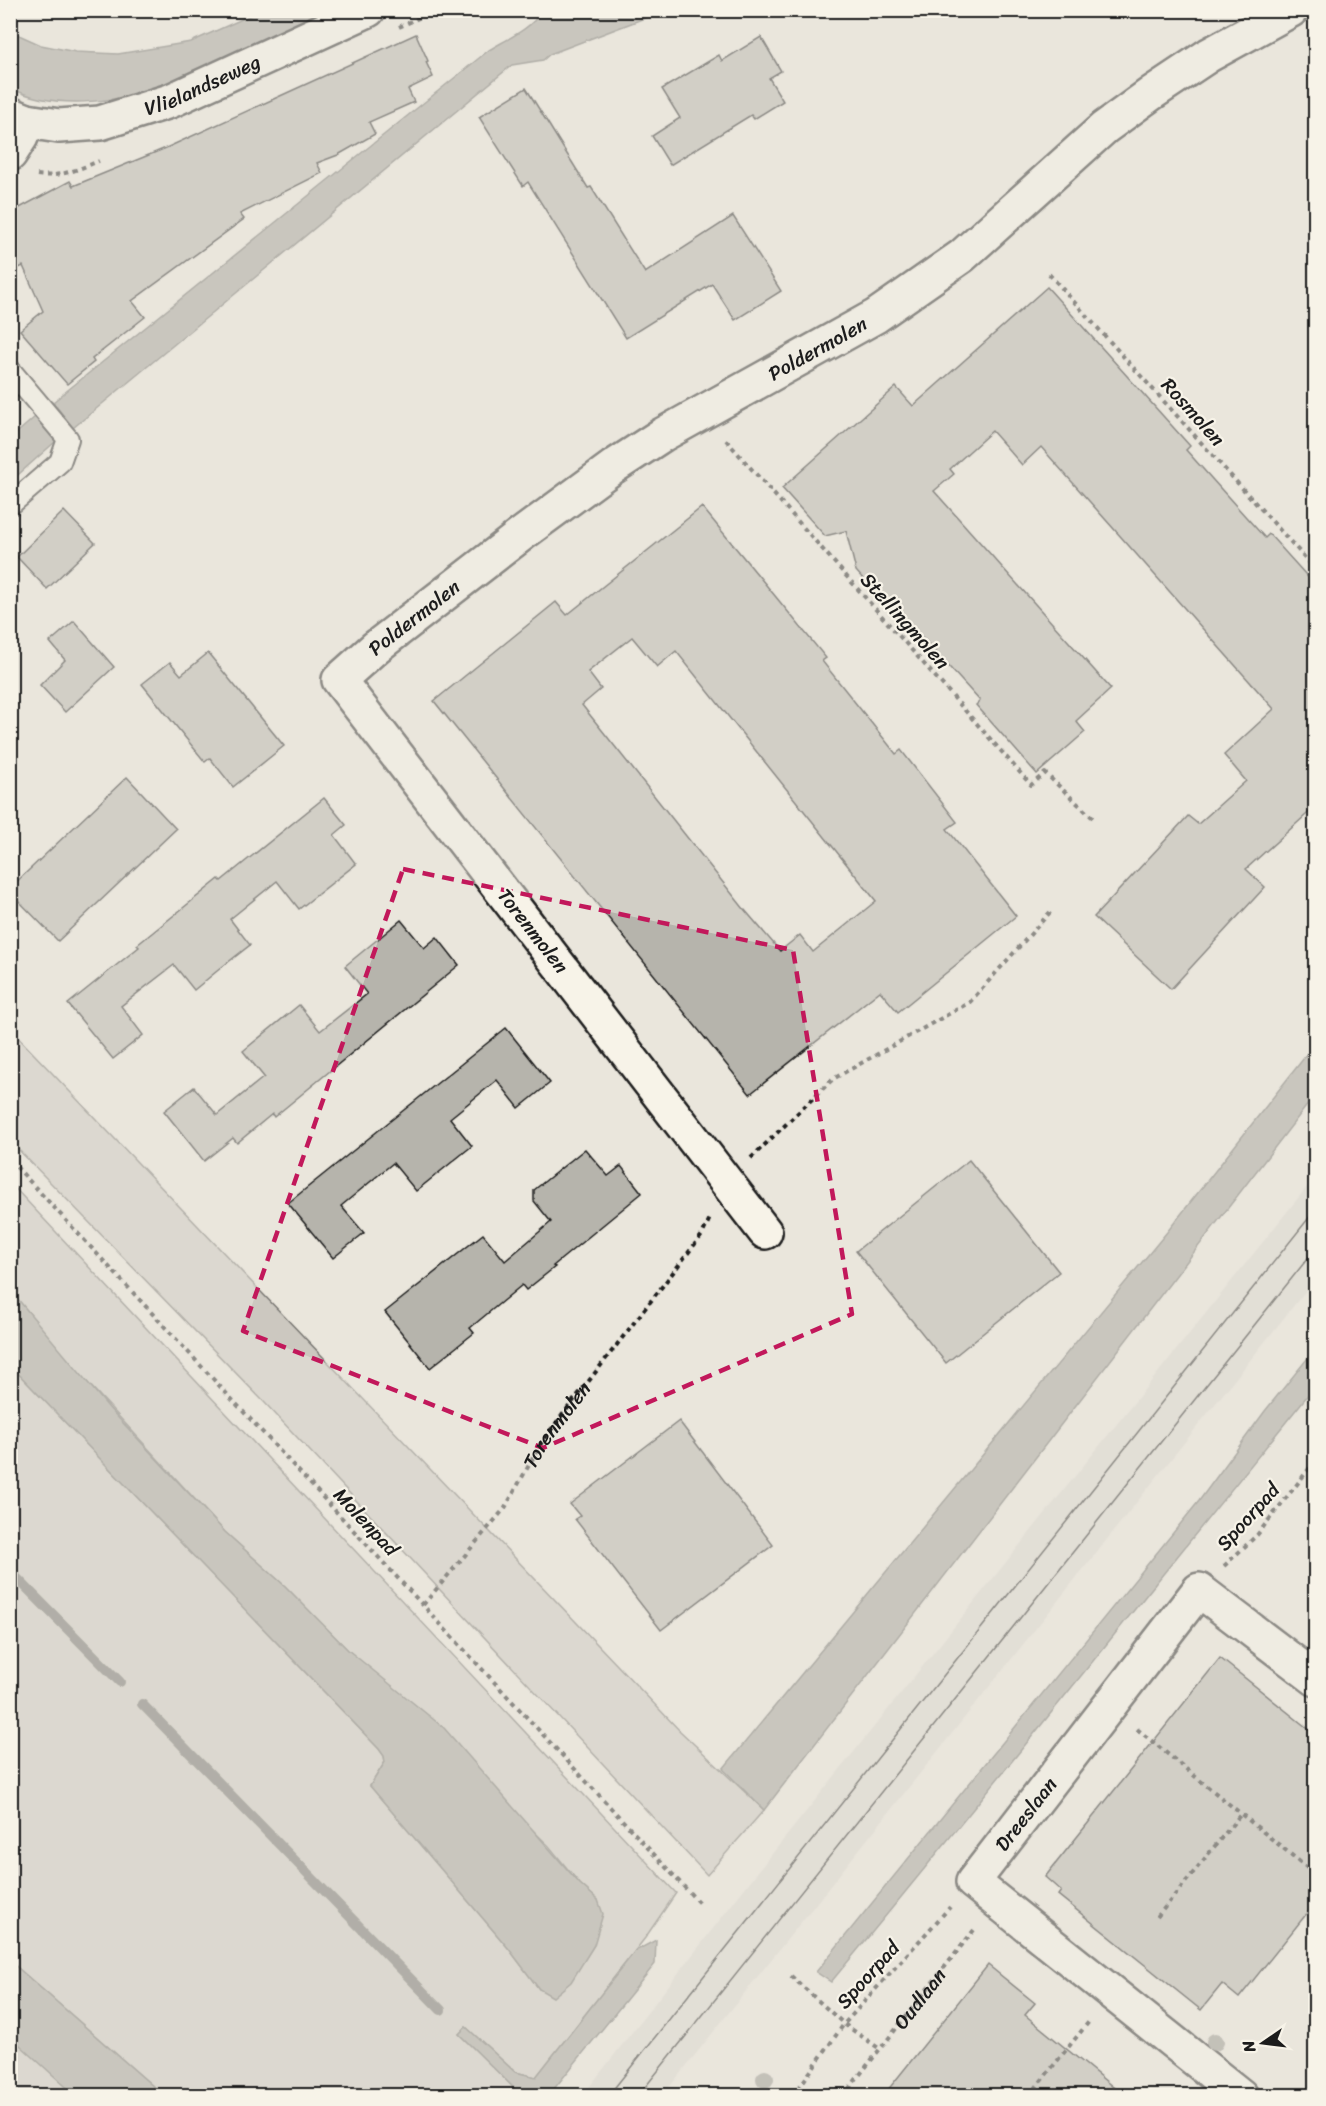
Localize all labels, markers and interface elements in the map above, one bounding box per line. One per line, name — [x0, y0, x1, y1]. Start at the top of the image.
street label: Vlielandseweg — [140, 44, 266, 126]
street label: Poldermolen — [761, 307, 874, 390]
street label: Rosmolen — [1152, 369, 1234, 455]
street label: Stellingmolen — [851, 564, 959, 678]
street label: Poldermolen — [360, 570, 468, 664]
street label: Torenmolen — [488, 881, 578, 982]
street label: Torenmolen — [513, 1373, 600, 1475]
street label: Spoorpad — [1207, 1473, 1290, 1559]
street label: Molenpad — [324, 1479, 409, 1566]
street label: Dreeslaan — [985, 1769, 1066, 1859]
street label: Spoorpad — [827, 1931, 910, 2017]
street label: Oudlaan — [884, 1960, 956, 2037]
north arrow — [1233, 2013, 1293, 2073]
text: N — [1233, 2037, 1265, 2056]

